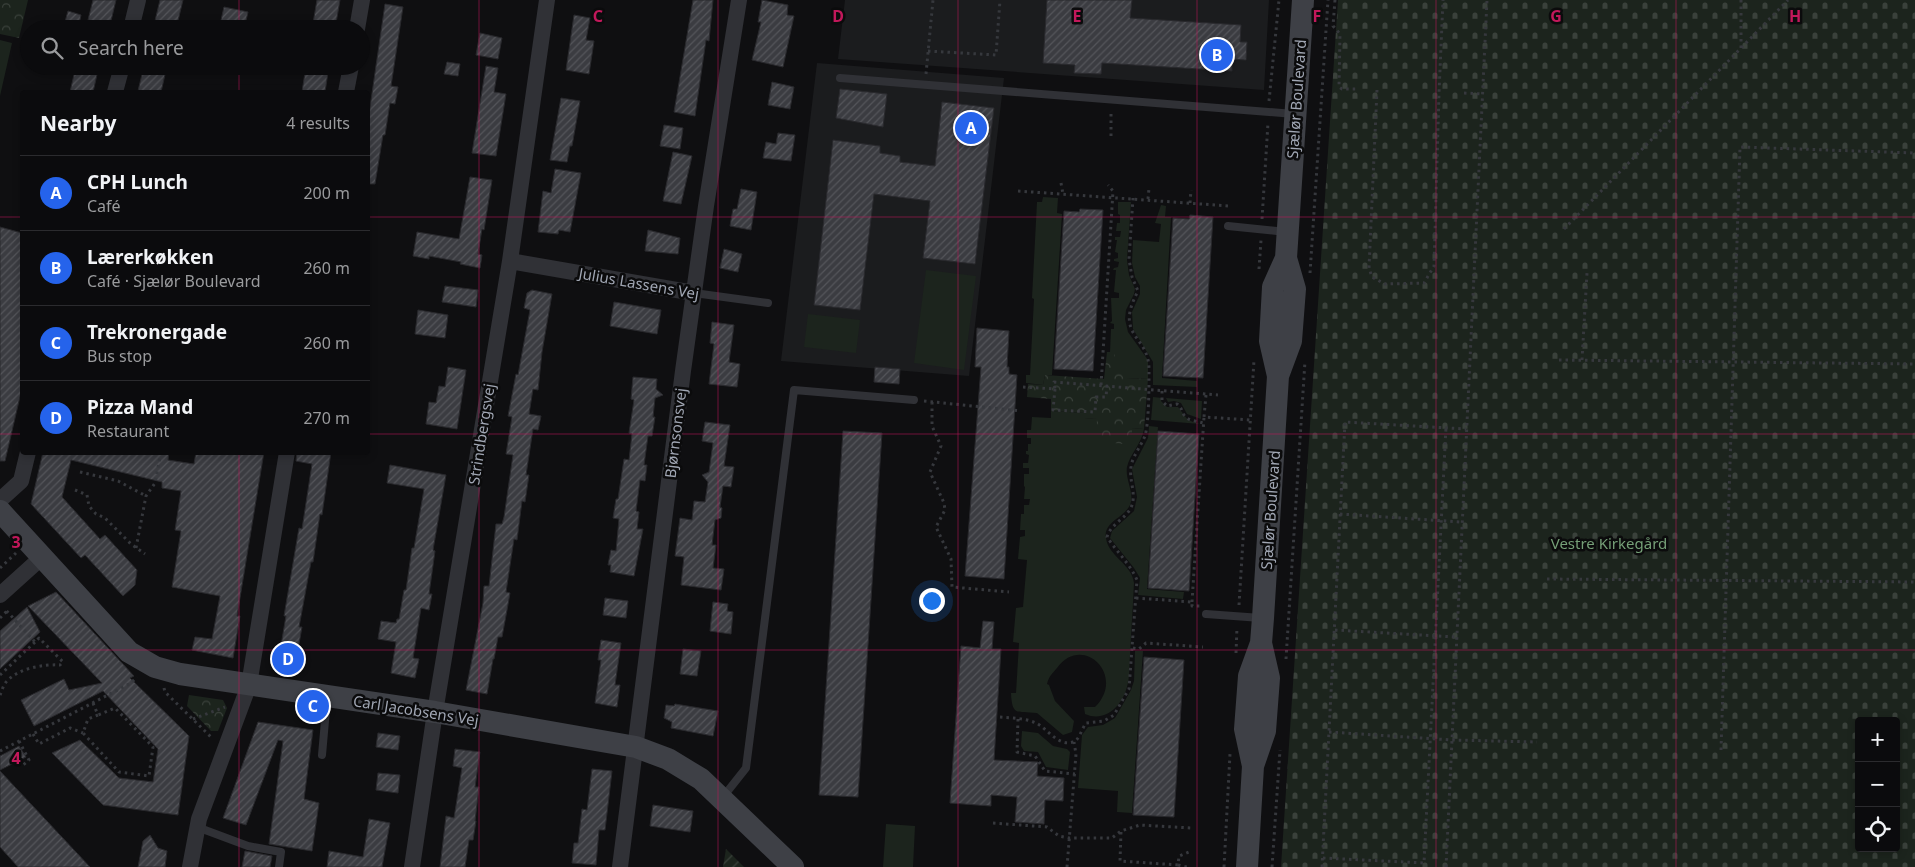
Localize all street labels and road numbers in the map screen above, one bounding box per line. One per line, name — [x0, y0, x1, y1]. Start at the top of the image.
street label: Sjælør Boulevard — [1282, 39, 1310, 159]
street label: Julius Lassens Vej — [575, 262, 701, 303]
street label: Strindbergsvej — [463, 382, 499, 486]
street label: Bjørnsonsvej — [660, 387, 690, 479]
street label: Sjælør Boulevard — [1256, 450, 1284, 570]
street label: Carl Jacobsens Vej — [352, 690, 480, 730]

